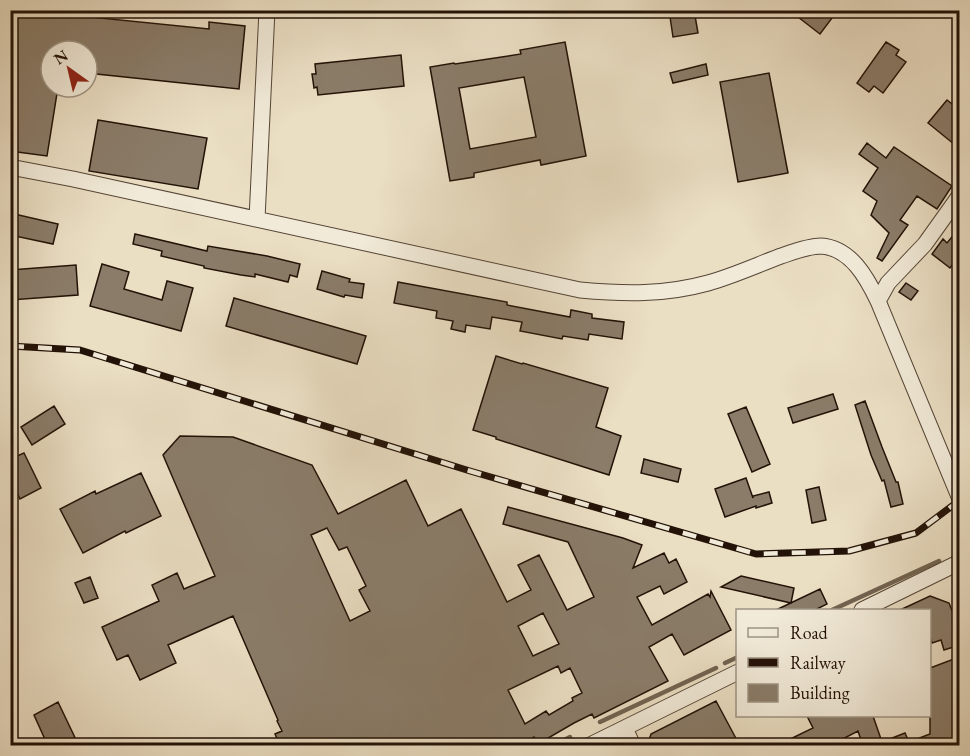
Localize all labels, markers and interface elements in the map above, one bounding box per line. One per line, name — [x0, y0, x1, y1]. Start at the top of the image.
north arrow — [39, 39, 99, 99]
text: N — [50, 45, 72, 69]
legend — [736, 609, 931, 717]
text: Road — [790, 621, 829, 644]
text: Railway — [790, 651, 846, 674]
text: Building — [790, 681, 850, 704]

